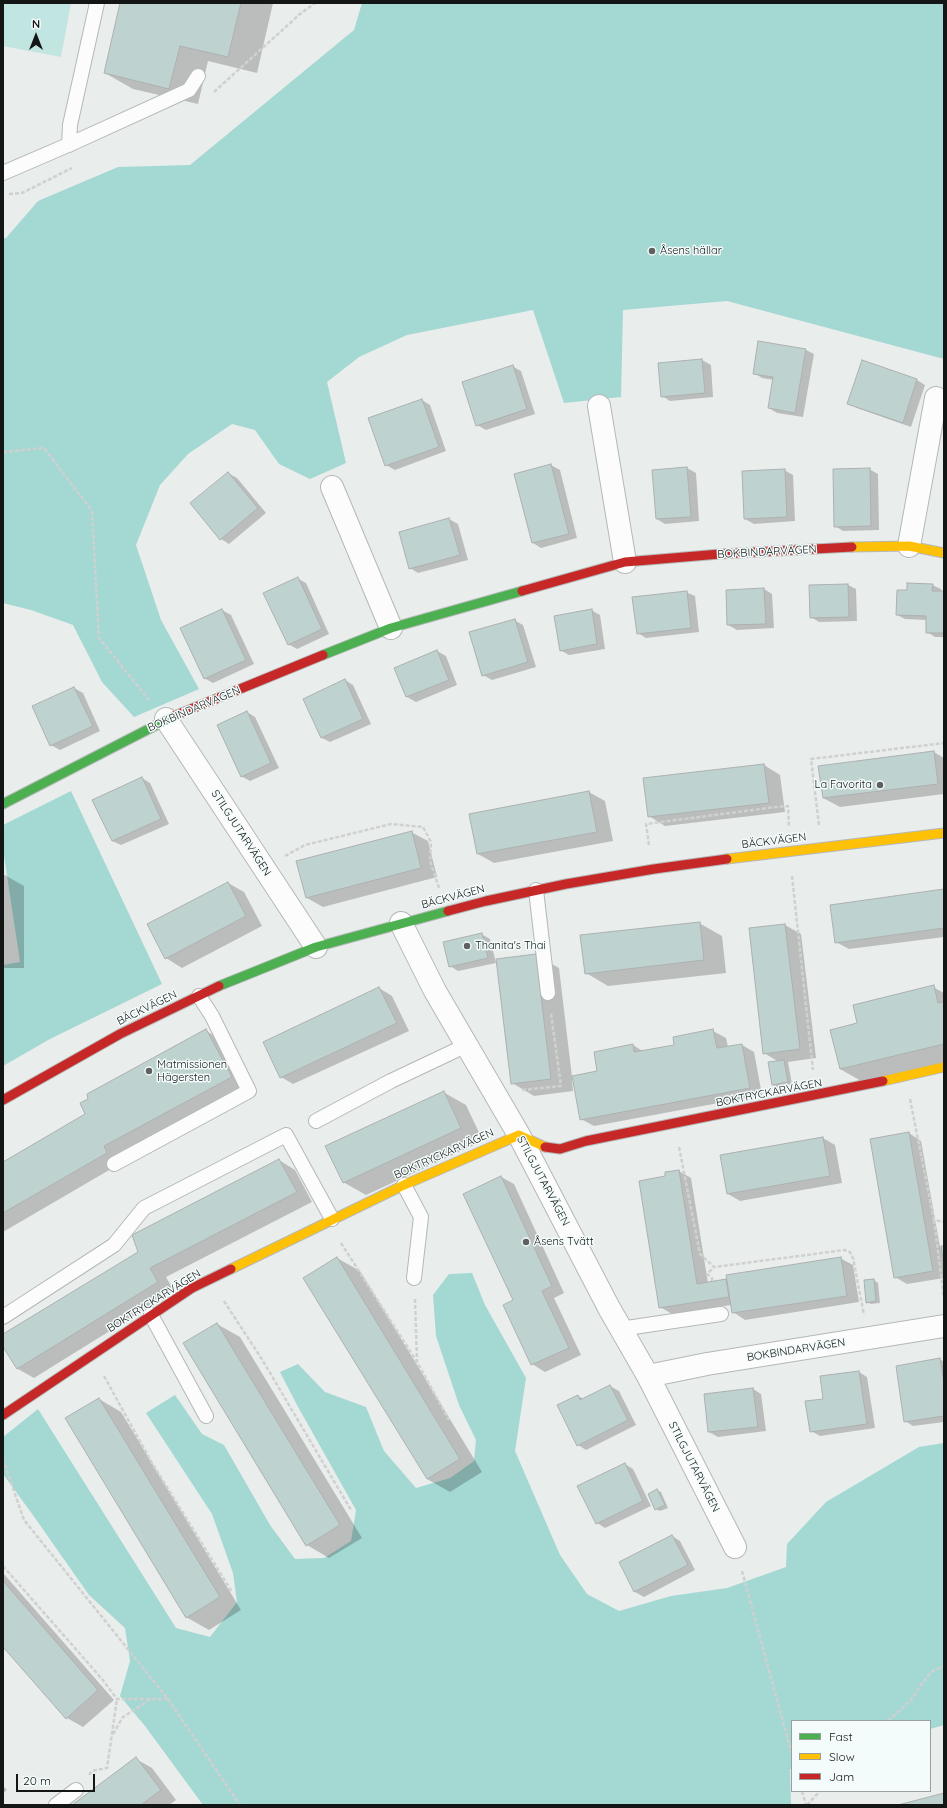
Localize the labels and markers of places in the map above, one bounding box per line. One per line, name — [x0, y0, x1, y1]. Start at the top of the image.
place label: Åsens hällar — [660, 244, 722, 258]
marker: Åsens hällar — [647, 246, 657, 256]
place label: La Favorita — [815, 778, 872, 792]
marker: La Favorita — [875, 780, 885, 790]
place label: Thanita's Thai — [475, 939, 546, 953]
marker: Thanita's Thai — [462, 941, 472, 951]
place label: Matmissionen Hägersten — [157, 1058, 227, 1084]
marker: Matmissionen Hägersten — [144, 1066, 154, 1076]
place label: Åsens Tvätt — [534, 1235, 593, 1249]
marker: Åsens Tvätt — [521, 1237, 531, 1247]

